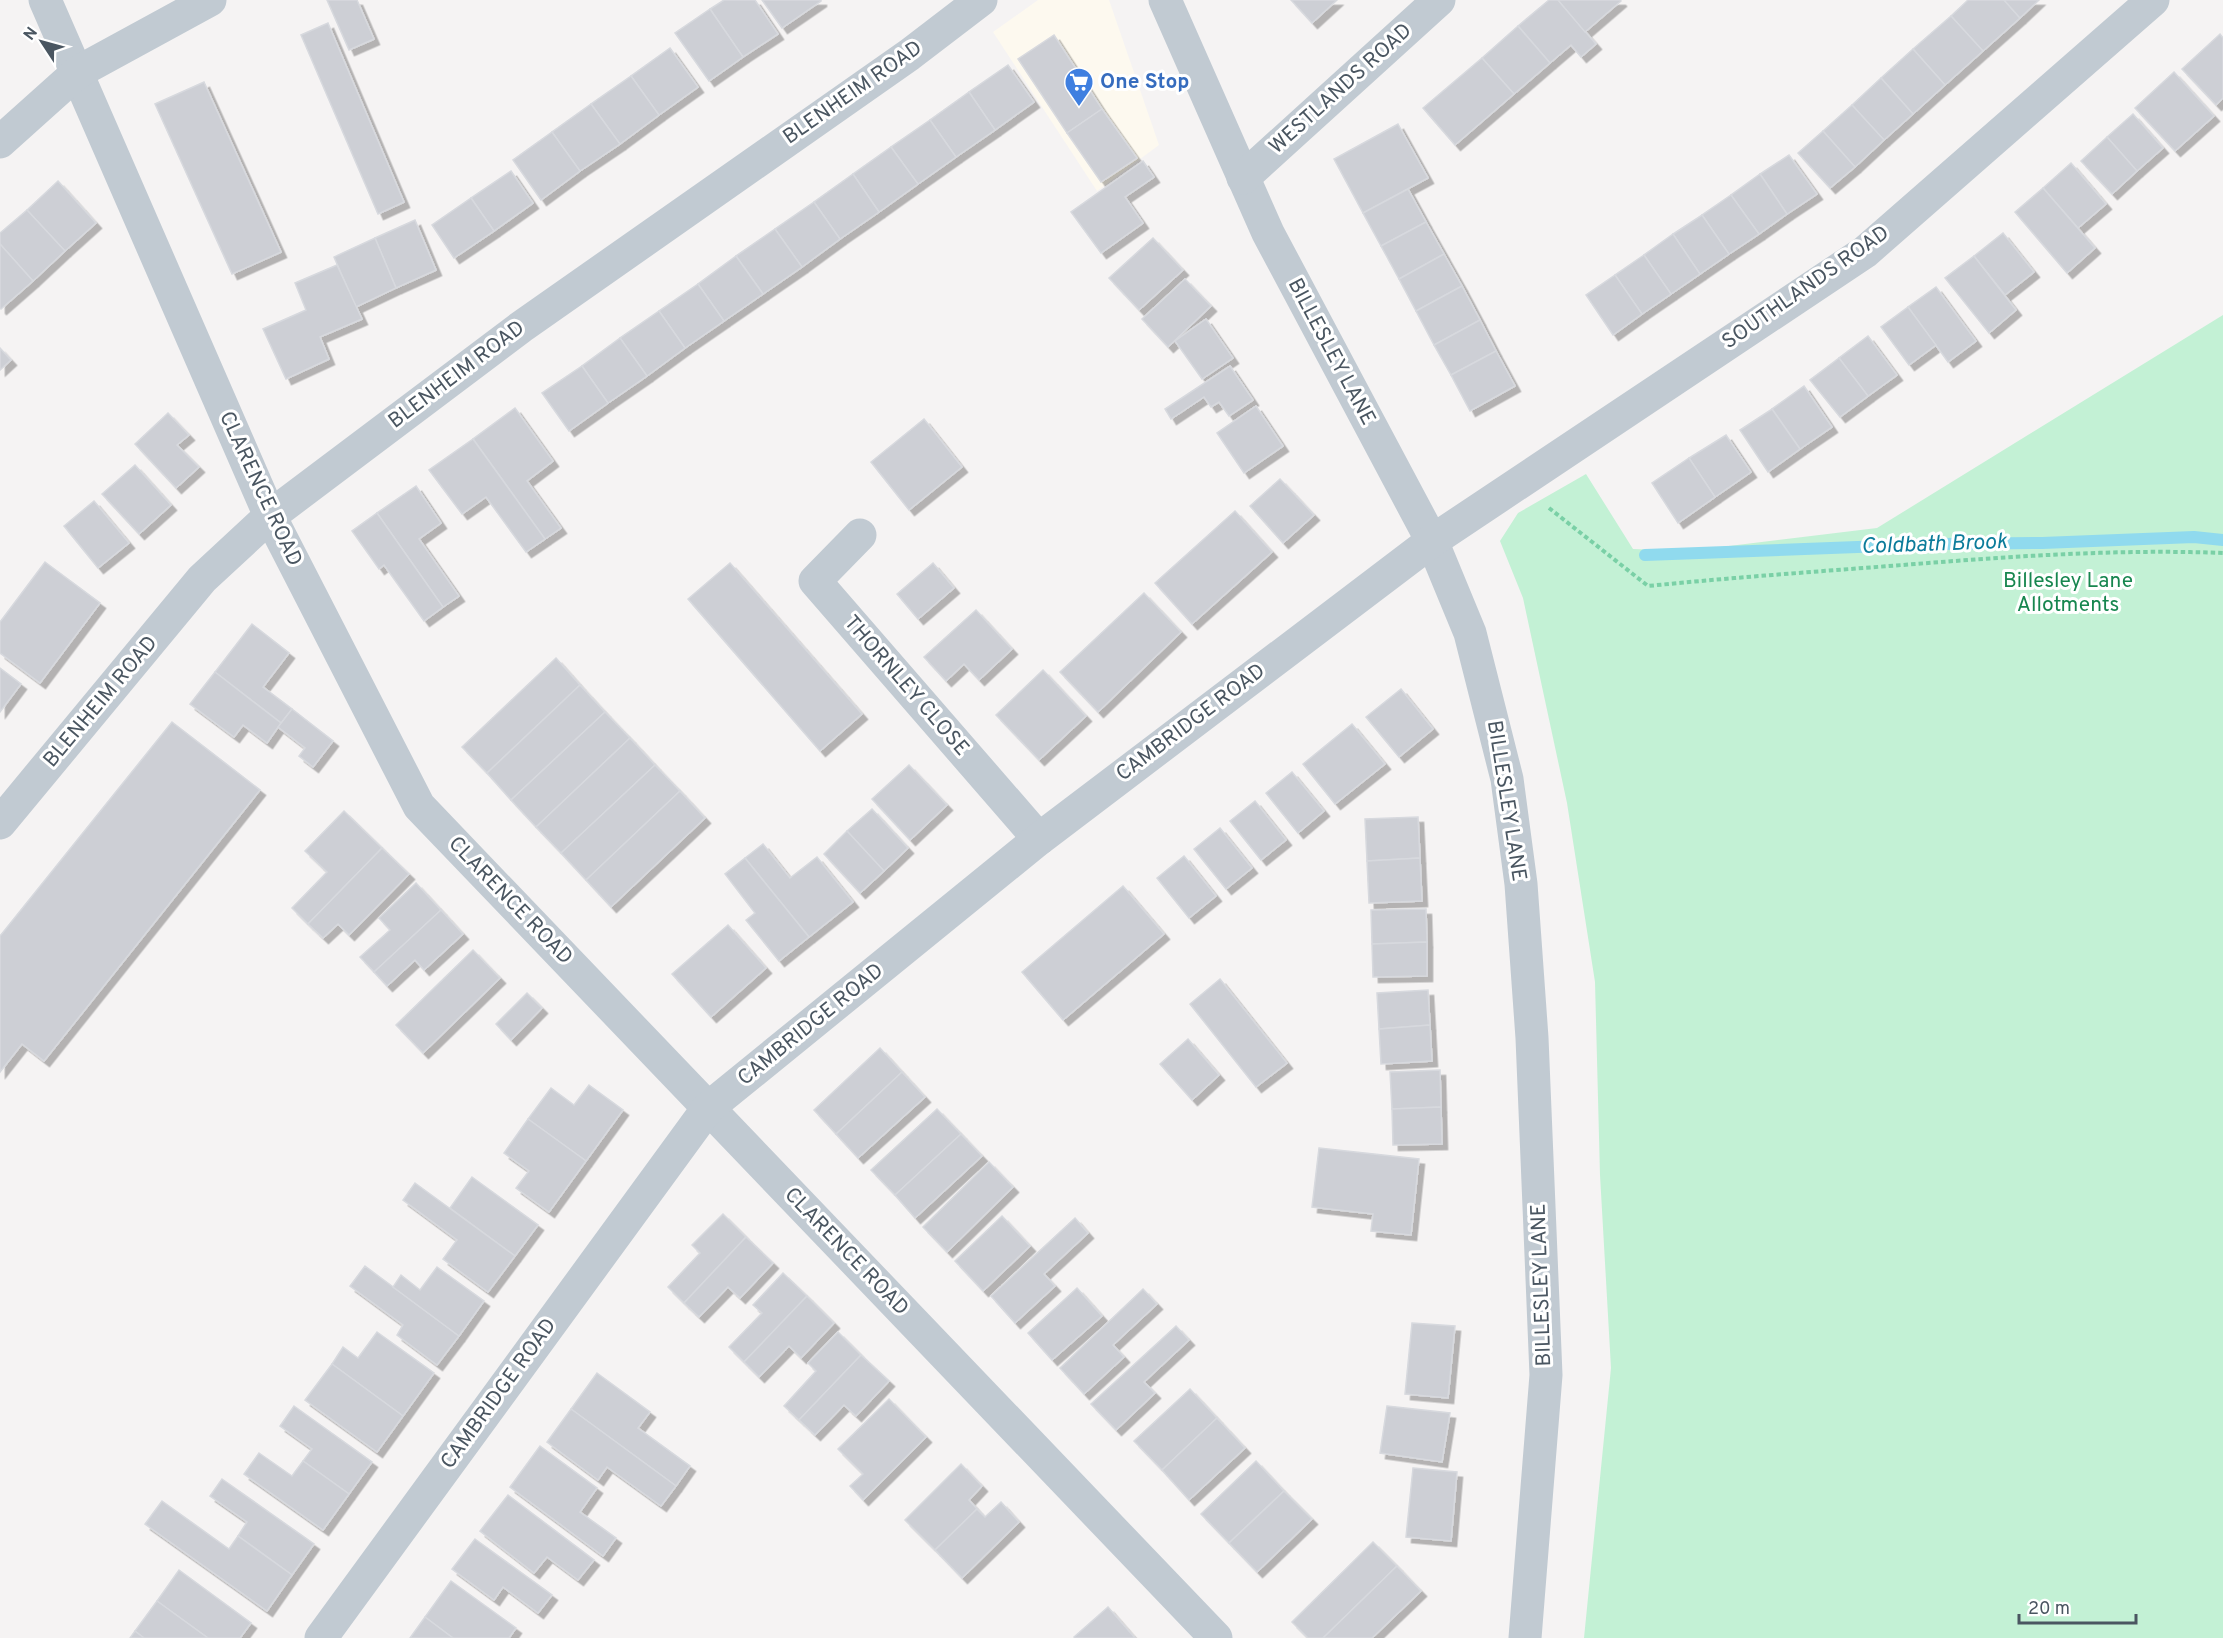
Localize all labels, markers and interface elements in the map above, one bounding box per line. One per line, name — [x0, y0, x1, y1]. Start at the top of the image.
north arrow — [12, 12, 72, 72]
street label: WESTLANDS ROAD — [1264, 18, 1418, 160]
text: N — [20, 24, 43, 45]
street label: BLENHEIM ROAD — [778, 35, 928, 151]
supermarket icon: One Stop — [1063, 66, 1095, 108]
place label: One Stop — [1100, 69, 1189, 96]
street label: SOUTHLANDS ROAD — [1717, 220, 1895, 356]
street label: BILLESLEY LANE — [1281, 274, 1381, 430]
street label: BLENHEIM ROAD — [383, 315, 531, 435]
street label: CLARENCE ROAD — [212, 407, 308, 571]
water label: Coldbath Brook — [1860, 529, 2008, 561]
park label: Billesley Lane Allotments — [2003, 568, 2133, 619]
street label: THORNLEY CLOSE — [837, 610, 975, 762]
street label: BLENHEIM ROAD — [38, 631, 164, 773]
street label: CAMBRIDGE ROAD — [1111, 658, 1271, 788]
street label: BILLESLEY LANE — [1480, 718, 1532, 884]
street label: CLARENCE ROAD — [442, 831, 578, 971]
street label: CAMBRIDGE ROAD — [733, 958, 889, 1092]
street label: CLARENCE ROAD — [778, 1182, 914, 1322]
street label: BILLESLEY LANE — [1526, 1203, 1558, 1367]
street label: CAMBRIDGE ROAD — [435, 1313, 563, 1475]
scale bar — [2019, 1587, 2136, 1625]
text: 20 m — [2028, 1598, 2070, 1621]

